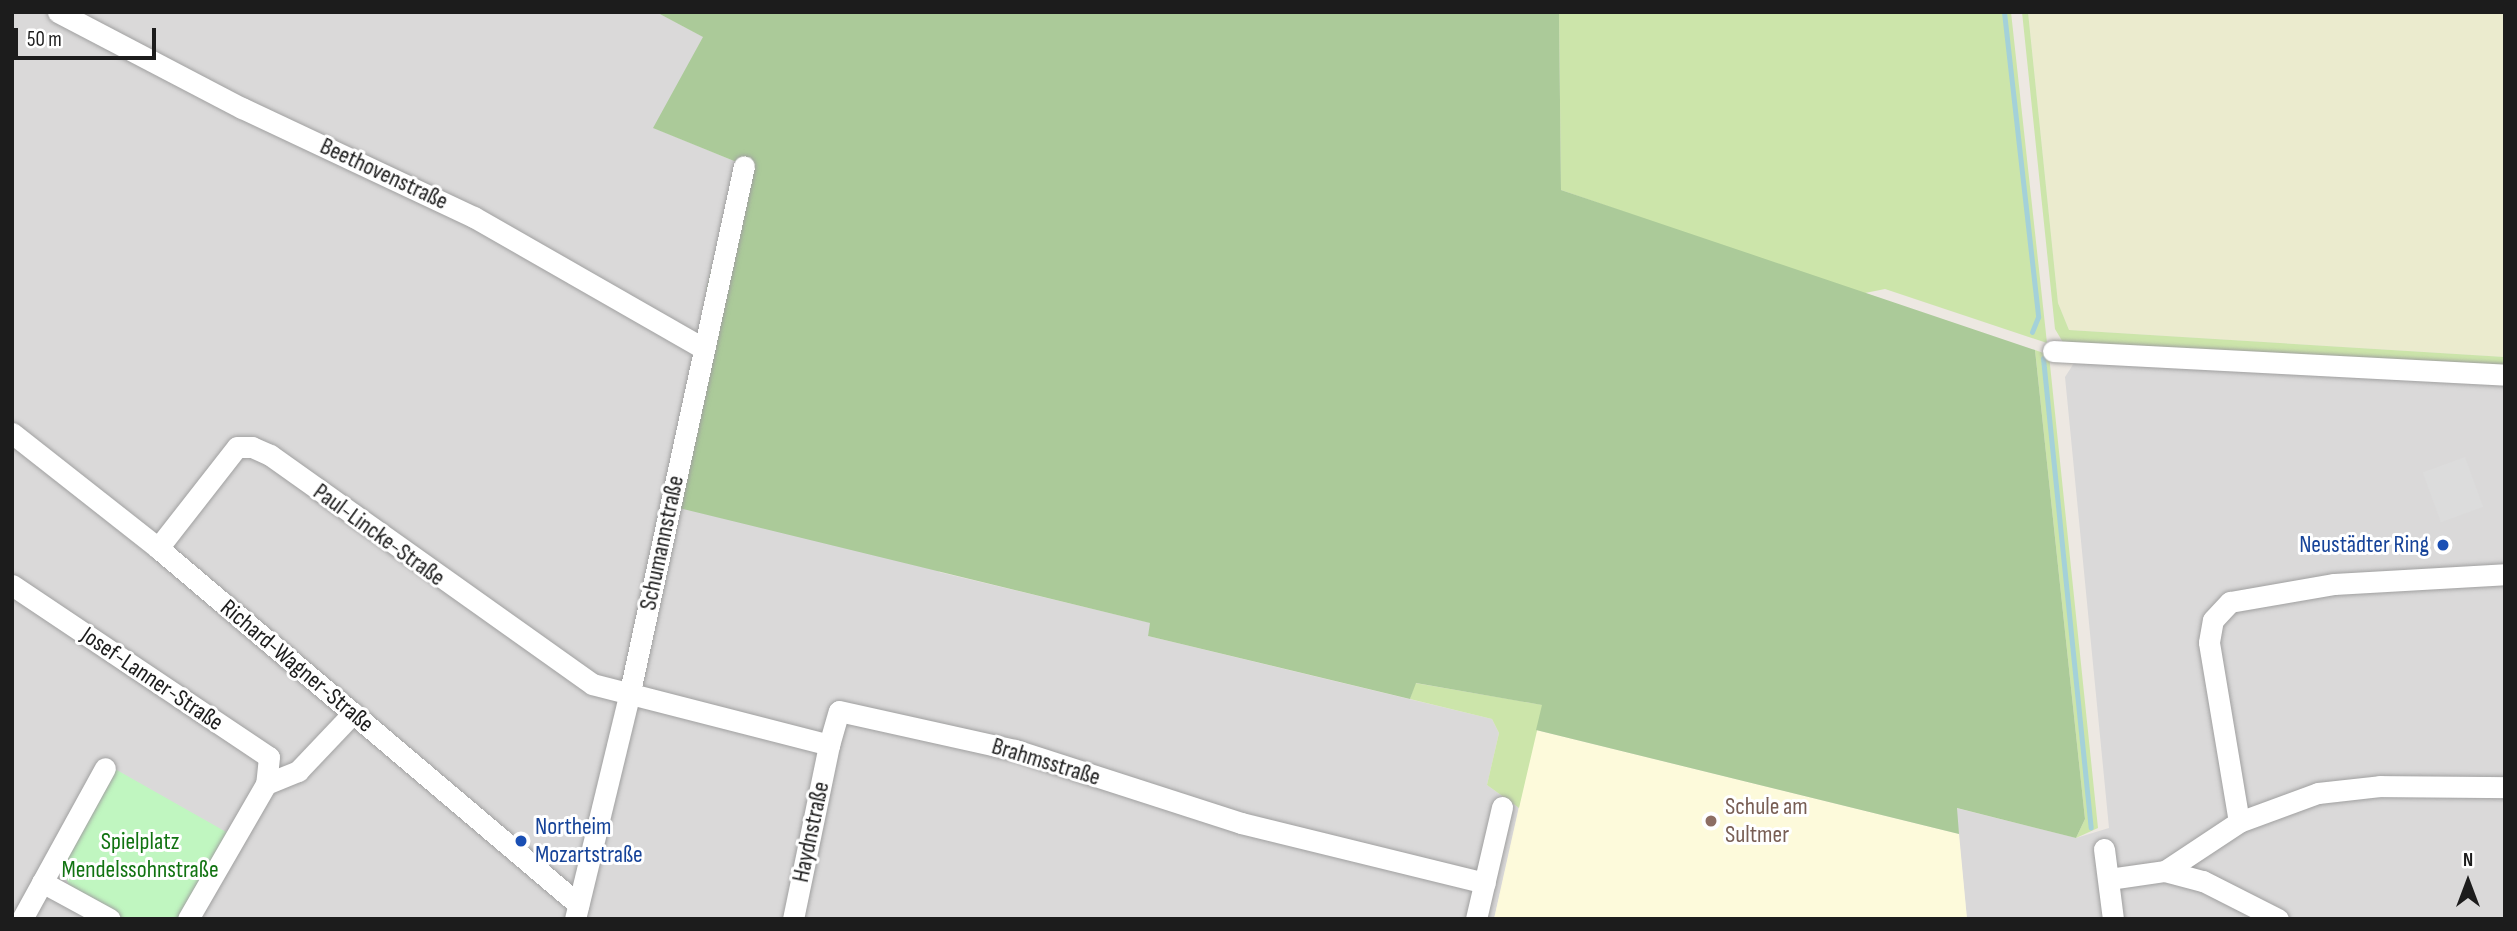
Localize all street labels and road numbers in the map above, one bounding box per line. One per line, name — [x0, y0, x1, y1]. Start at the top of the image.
street label: Beethovenstraße — [316, 132, 452, 216]
street label: Schumannstraße — [634, 473, 690, 613]
street label: Paul-Lincke-Straße — [308, 478, 450, 592]
street label: Richard-Wagner-Straße — [214, 593, 380, 739]
street label: Josef-Lanner-Straße — [75, 621, 229, 737]
street label: Brahmsstraße — [988, 732, 1104, 792]
street label: Haydnstraße — [786, 779, 836, 885]

